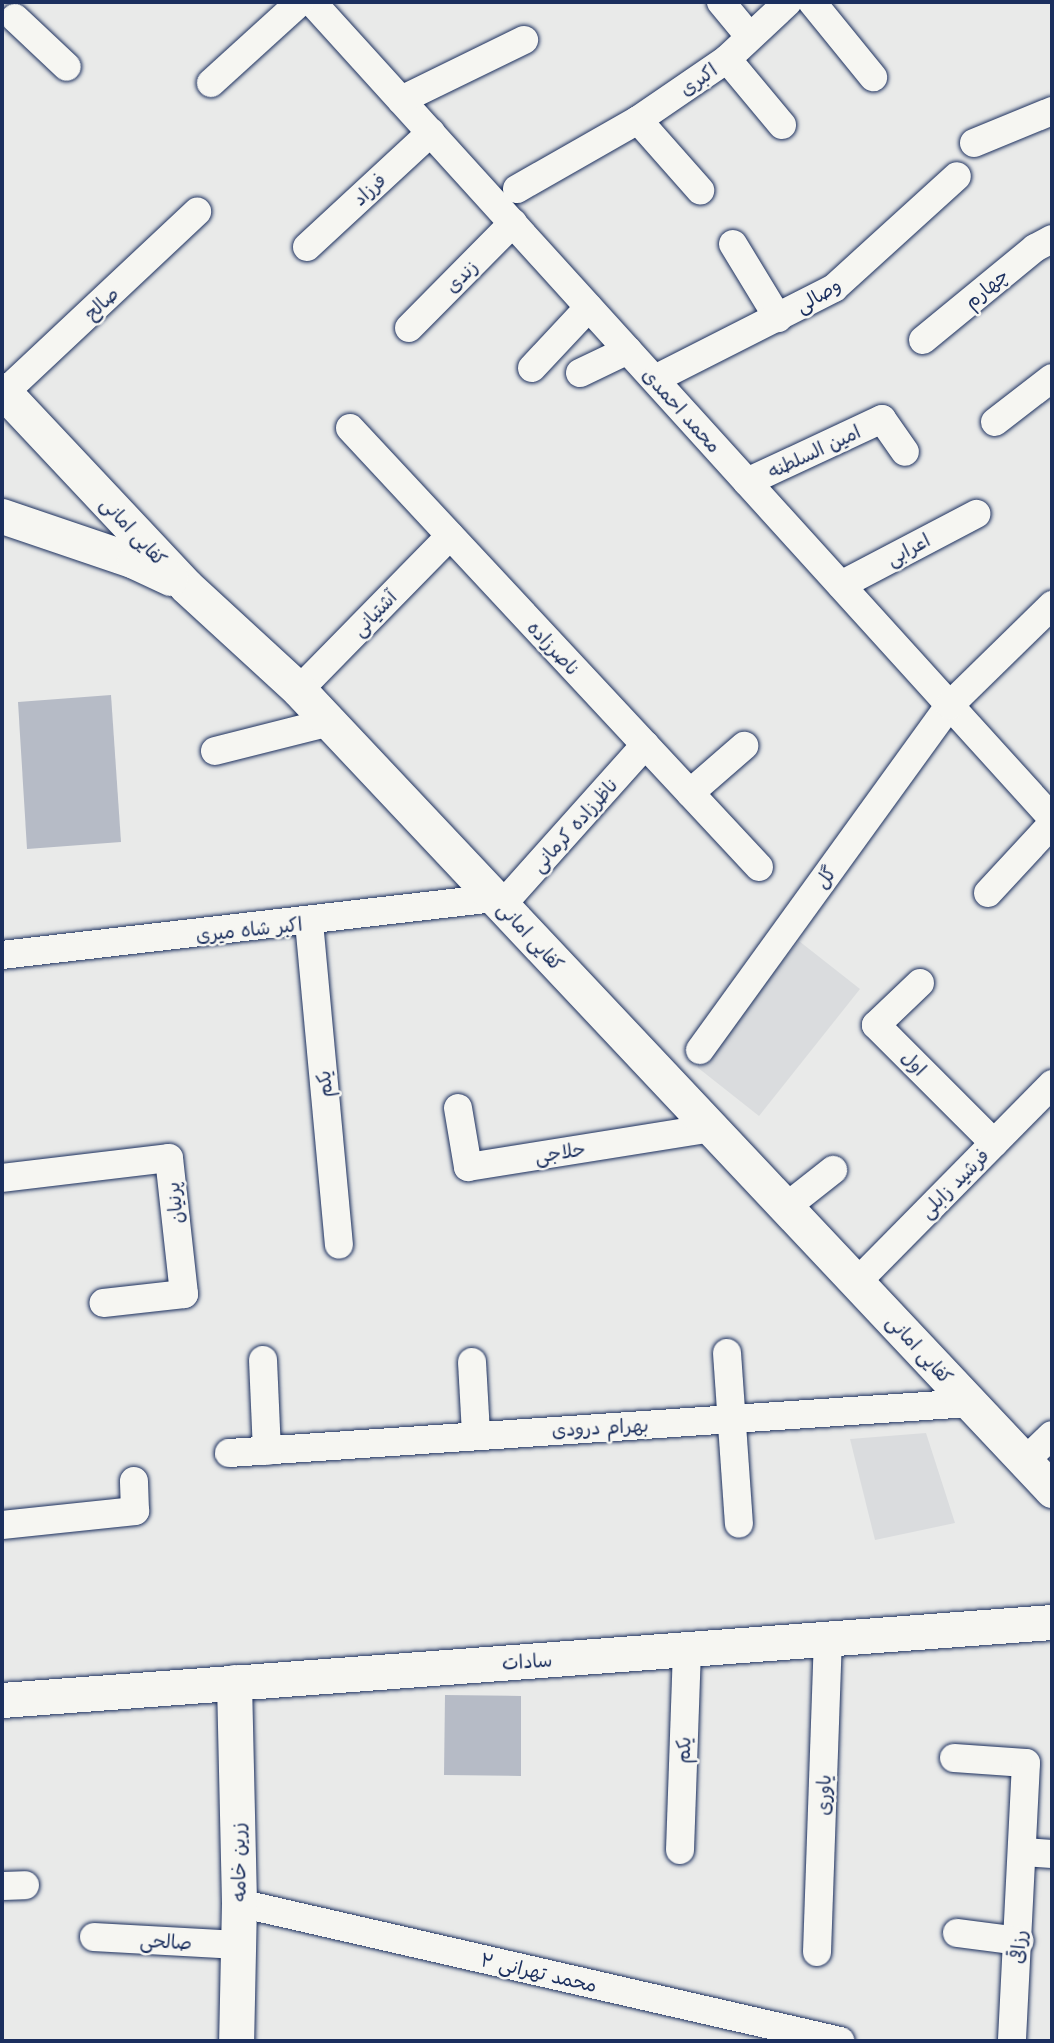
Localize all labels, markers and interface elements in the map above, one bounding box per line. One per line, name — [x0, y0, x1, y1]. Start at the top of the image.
street label: اکبری — [675, 58, 721, 100]
street label: فرزاد — [348, 168, 390, 210]
street label: زندی — [440, 255, 482, 297]
street label: چهارم — [959, 263, 1013, 313]
street label: وصالی — [791, 273, 845, 317]
street label: صالح — [79, 282, 123, 324]
street label: محمد احمدی — [638, 363, 726, 457]
street label: امین السلطنه — [764, 420, 864, 482]
street label: کفایی امانی — [96, 492, 172, 570]
street label: اعرابی — [882, 528, 934, 570]
street label: آشتیانی — [347, 585, 401, 641]
street label: ناصرزاده — [523, 616, 585, 680]
street label: ناظرزاده کرمانی — [526, 774, 622, 876]
street label: گل — [809, 861, 841, 893]
street label: کفایی امانی — [493, 897, 569, 975]
street label: اکبر شاه میری — [195, 912, 303, 946]
street label: اول — [897, 1046, 931, 1080]
street label: یکم — [311, 1070, 337, 1098]
street label: حلاجی — [533, 1137, 587, 1167]
street label: فرشید زابلی — [915, 1144, 993, 1222]
street label: پرنیان — [160, 1181, 188, 1225]
street label: کفایی امانی — [882, 1310, 958, 1388]
street label: بهرام درودی — [551, 1413, 649, 1441]
street label: سادات — [501, 1648, 553, 1674]
street label: یکم — [671, 1736, 695, 1764]
street label: یاوری — [811, 1774, 835, 1816]
street label: زرین خامه — [226, 1822, 250, 1902]
street label: صالحی — [139, 1928, 193, 1954]
street label: رزاقی — [1005, 1929, 1031, 1965]
street label: محمد تهرانی ۲ — [479, 1948, 599, 1996]

